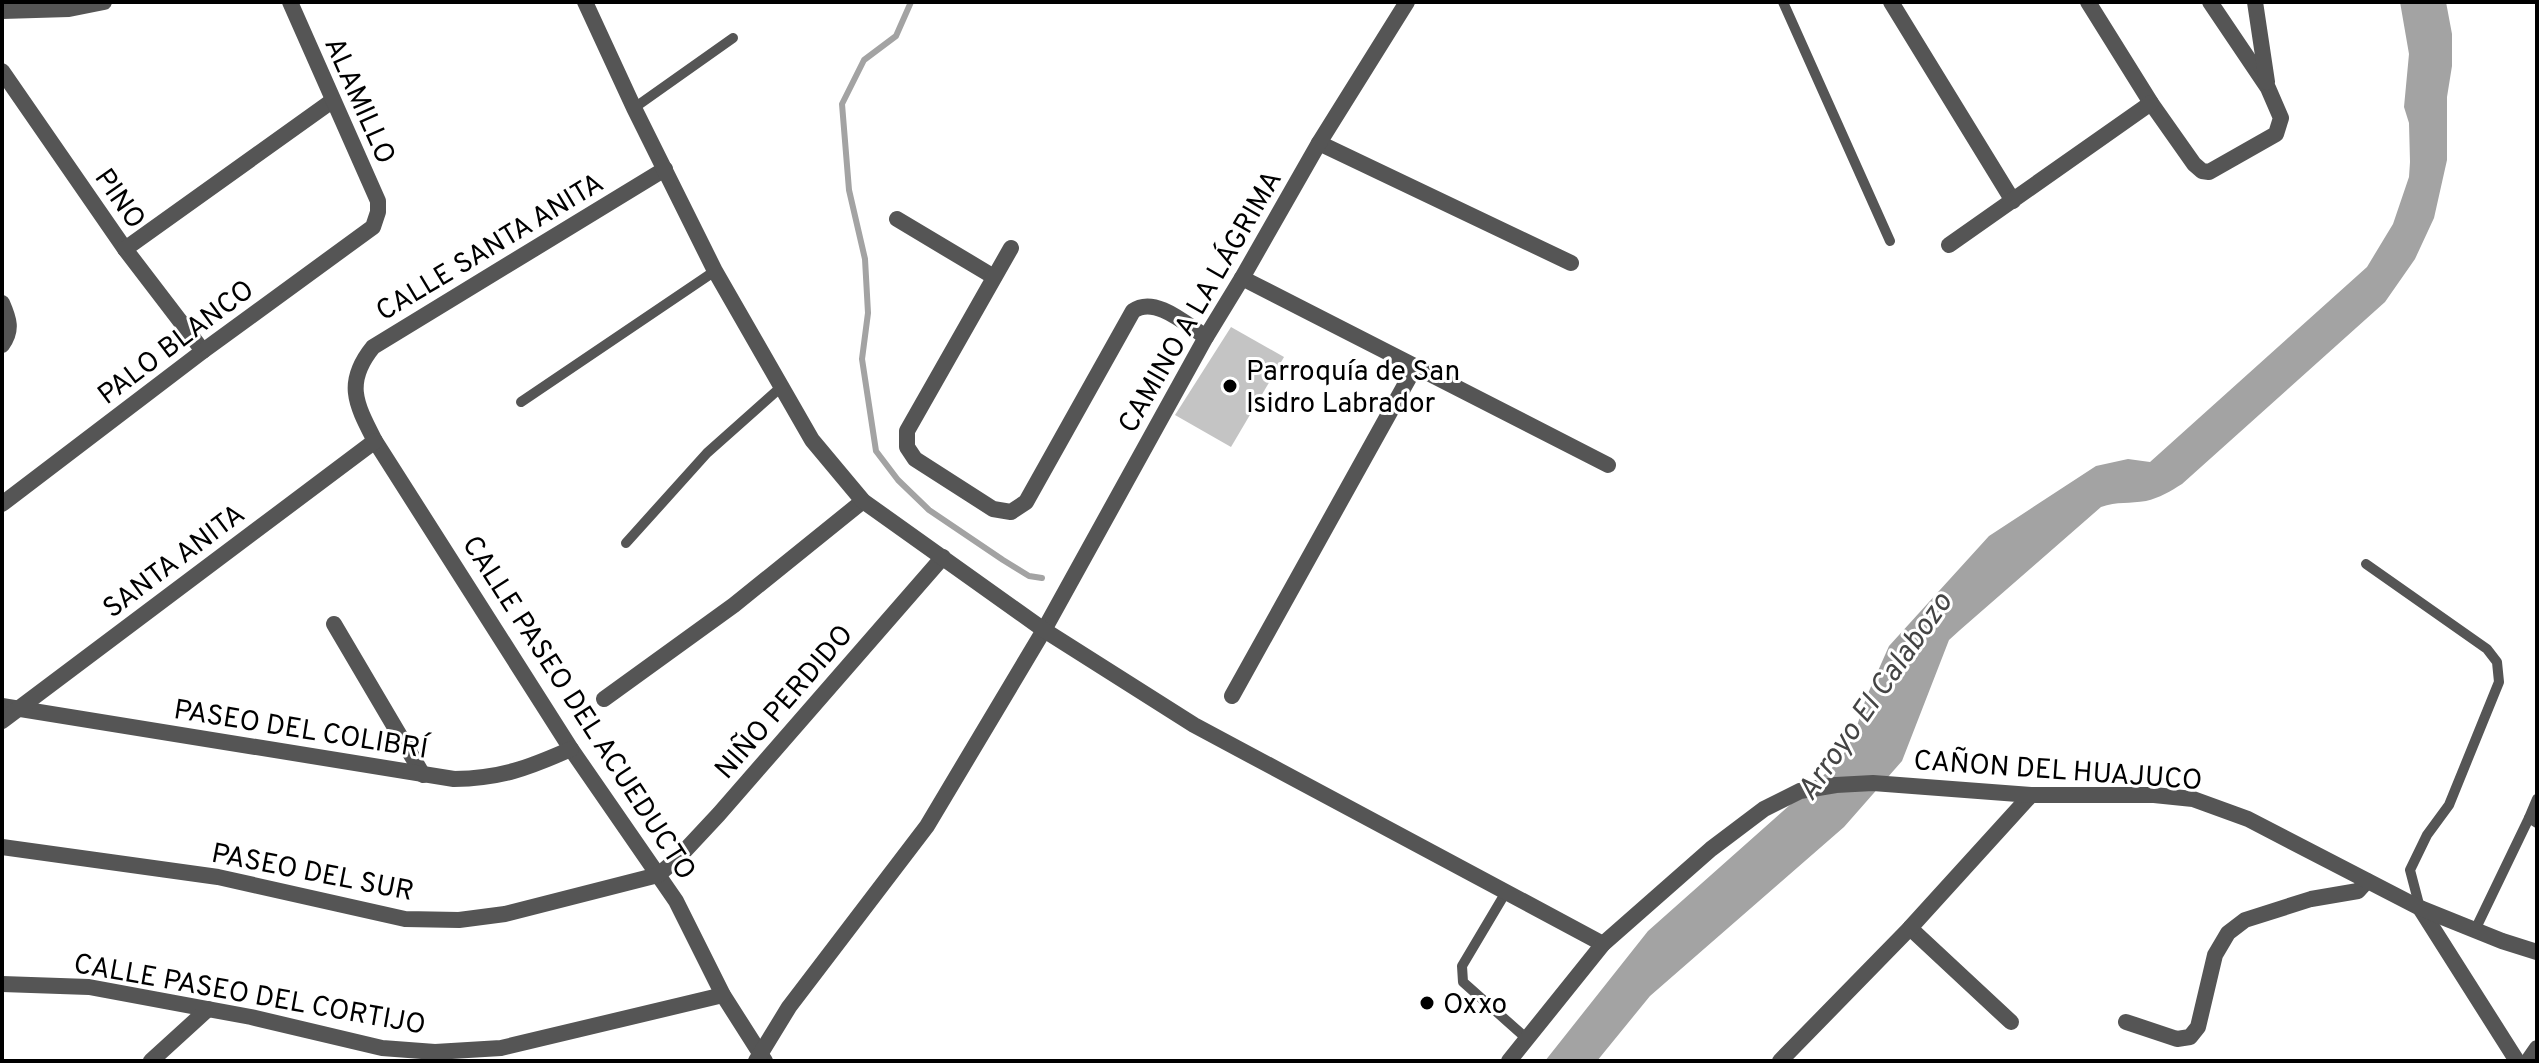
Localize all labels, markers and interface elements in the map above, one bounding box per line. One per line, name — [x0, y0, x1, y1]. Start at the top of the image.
street label: ALAMILLO — [314, 32, 402, 170]
street label: PINO — [85, 163, 152, 237]
street label: CAMINO A LA LÁGRIMA — [1110, 164, 1292, 440]
street label: CALLE SANTA ANITA — [370, 166, 611, 331]
street label: PALO BLANCO — [91, 273, 262, 414]
place label: Parroquía de San Isidro Labrador — [1246, 355, 1460, 423]
marker: Parroquía de San Isidro Labrador — [1221, 377, 1239, 395]
street label: SANTA ANITA — [97, 497, 253, 628]
street label: CALLE PASEO DEL ACUEDUCTO — [452, 530, 702, 888]
water label: Arroyo El Calabozo — [1791, 586, 1962, 808]
street label: NIÑO PERDIDO — [707, 618, 862, 788]
street label: PASEO DEL COLIBRÍ — [171, 691, 432, 769]
street label: CAÑON DEL HUAJUCO — [1912, 743, 2203, 800]
street label: PASEO DEL SUR — [208, 837, 417, 911]
street label: CALLE PASEO DEL CORTIJO — [71, 947, 428, 1045]
place label: Oxxo — [1443, 988, 1507, 1024]
marker: Oxxo — [1418, 994, 1436, 1012]

